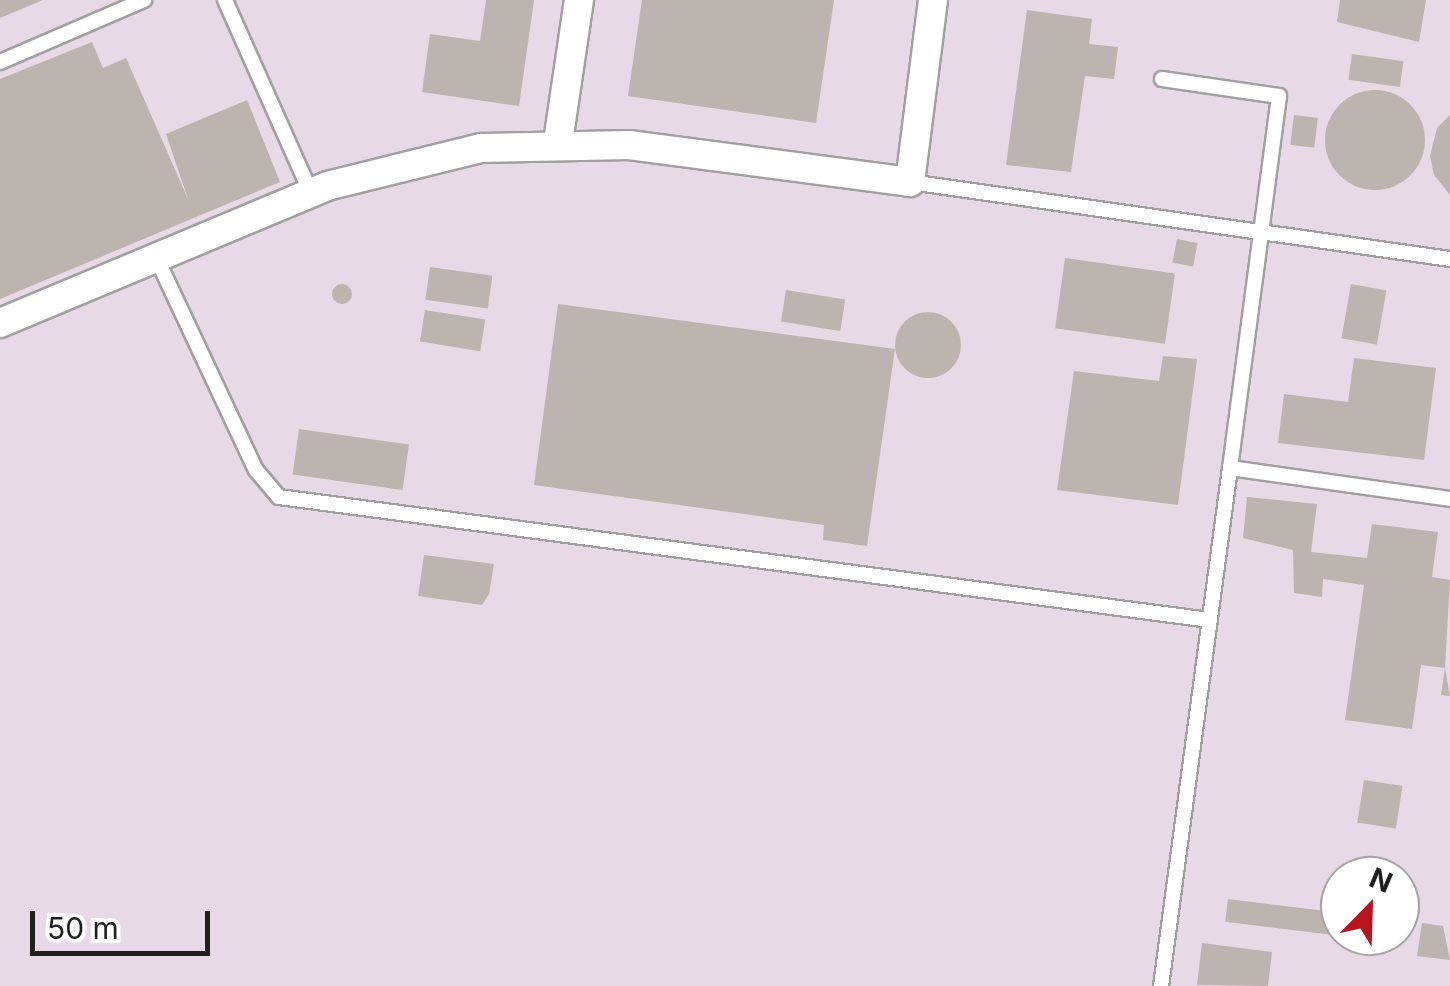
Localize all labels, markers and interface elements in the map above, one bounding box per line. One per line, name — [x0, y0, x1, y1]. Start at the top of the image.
north arrow — [1320, 856, 1420, 956]
text: N — [1364, 860, 1397, 900]
scale bar — [35, 891, 215, 953]
text: 50 m — [47, 910, 119, 946]

